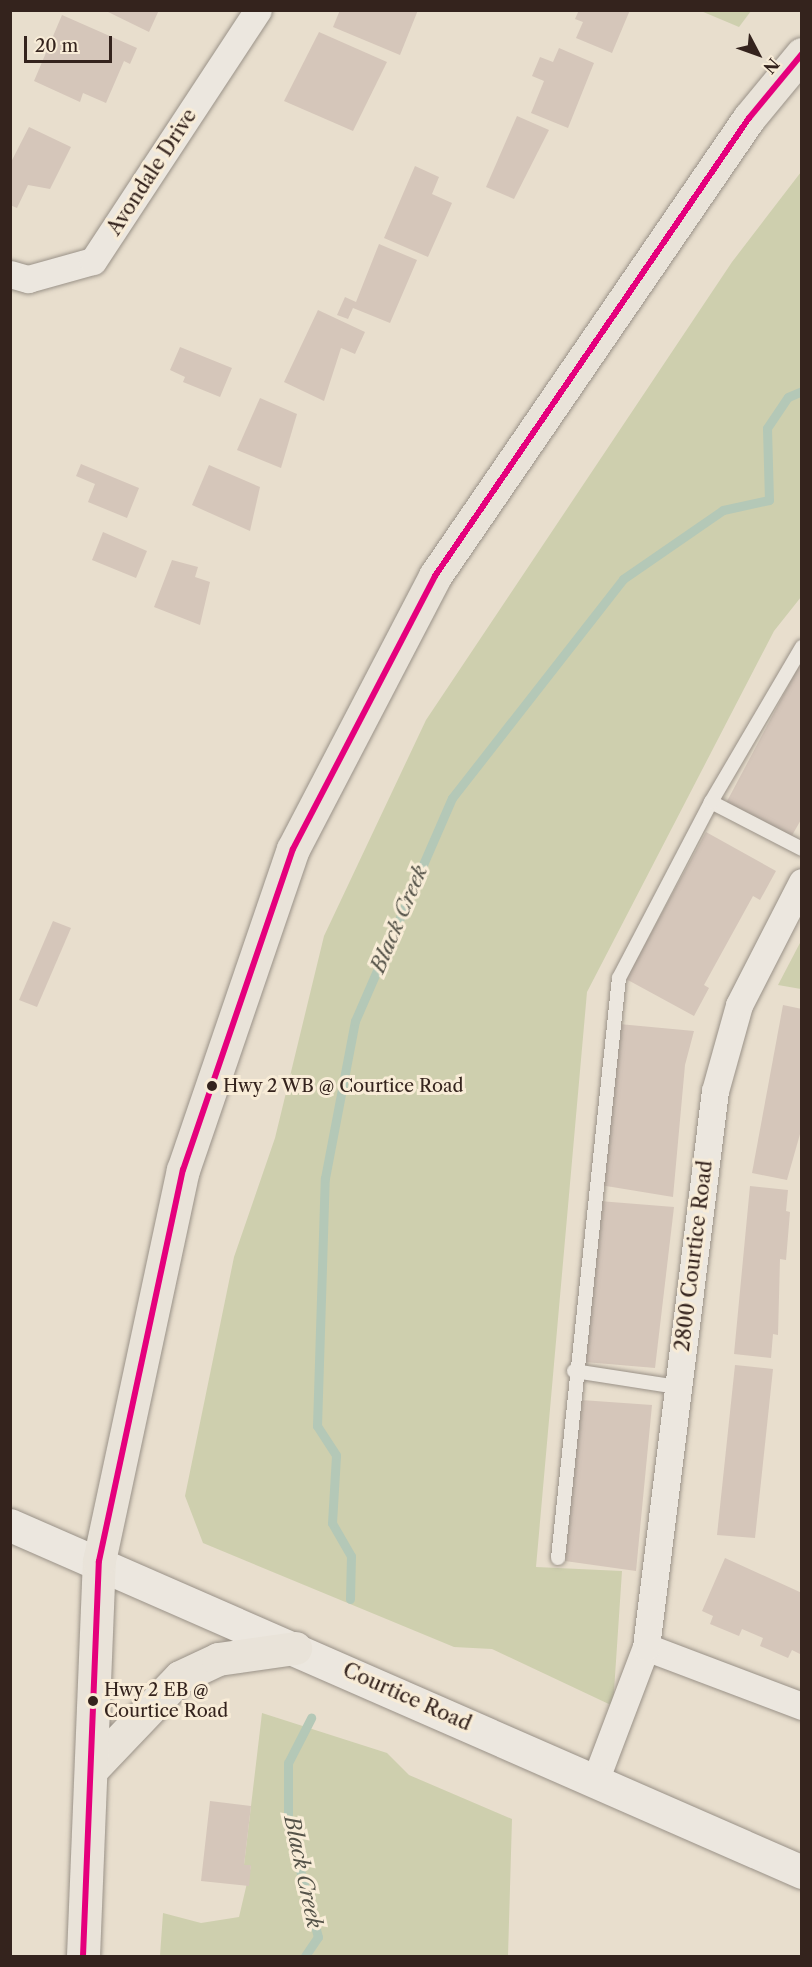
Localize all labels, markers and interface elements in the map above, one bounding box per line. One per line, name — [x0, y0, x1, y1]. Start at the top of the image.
scale bar — [27, 24, 116, 62]
north arrow — [728, 24, 788, 84]
text: 20 m — [35, 35, 78, 57]
text: N — [759, 54, 784, 78]
street label: Avondale Drive — [102, 104, 202, 240]
water label: Black Creek — [365, 861, 433, 977]
place label: Hwy 2 WB @ Courtice Road — [223, 1075, 465, 1097]
marker: Hwy 2 WB @ Courtice Road — [206, 1080, 218, 1092]
street label: 2800 Courtice Road — [670, 1159, 718, 1353]
street label: Courtice Road — [339, 1658, 475, 1736]
place label: Hwy 2 EB @ Courtice Road — [104, 1680, 228, 1722]
marker: Hwy 2 EB @ Courtice Road — [87, 1695, 99, 1707]
water label: Black Creek — [279, 1813, 327, 1931]

